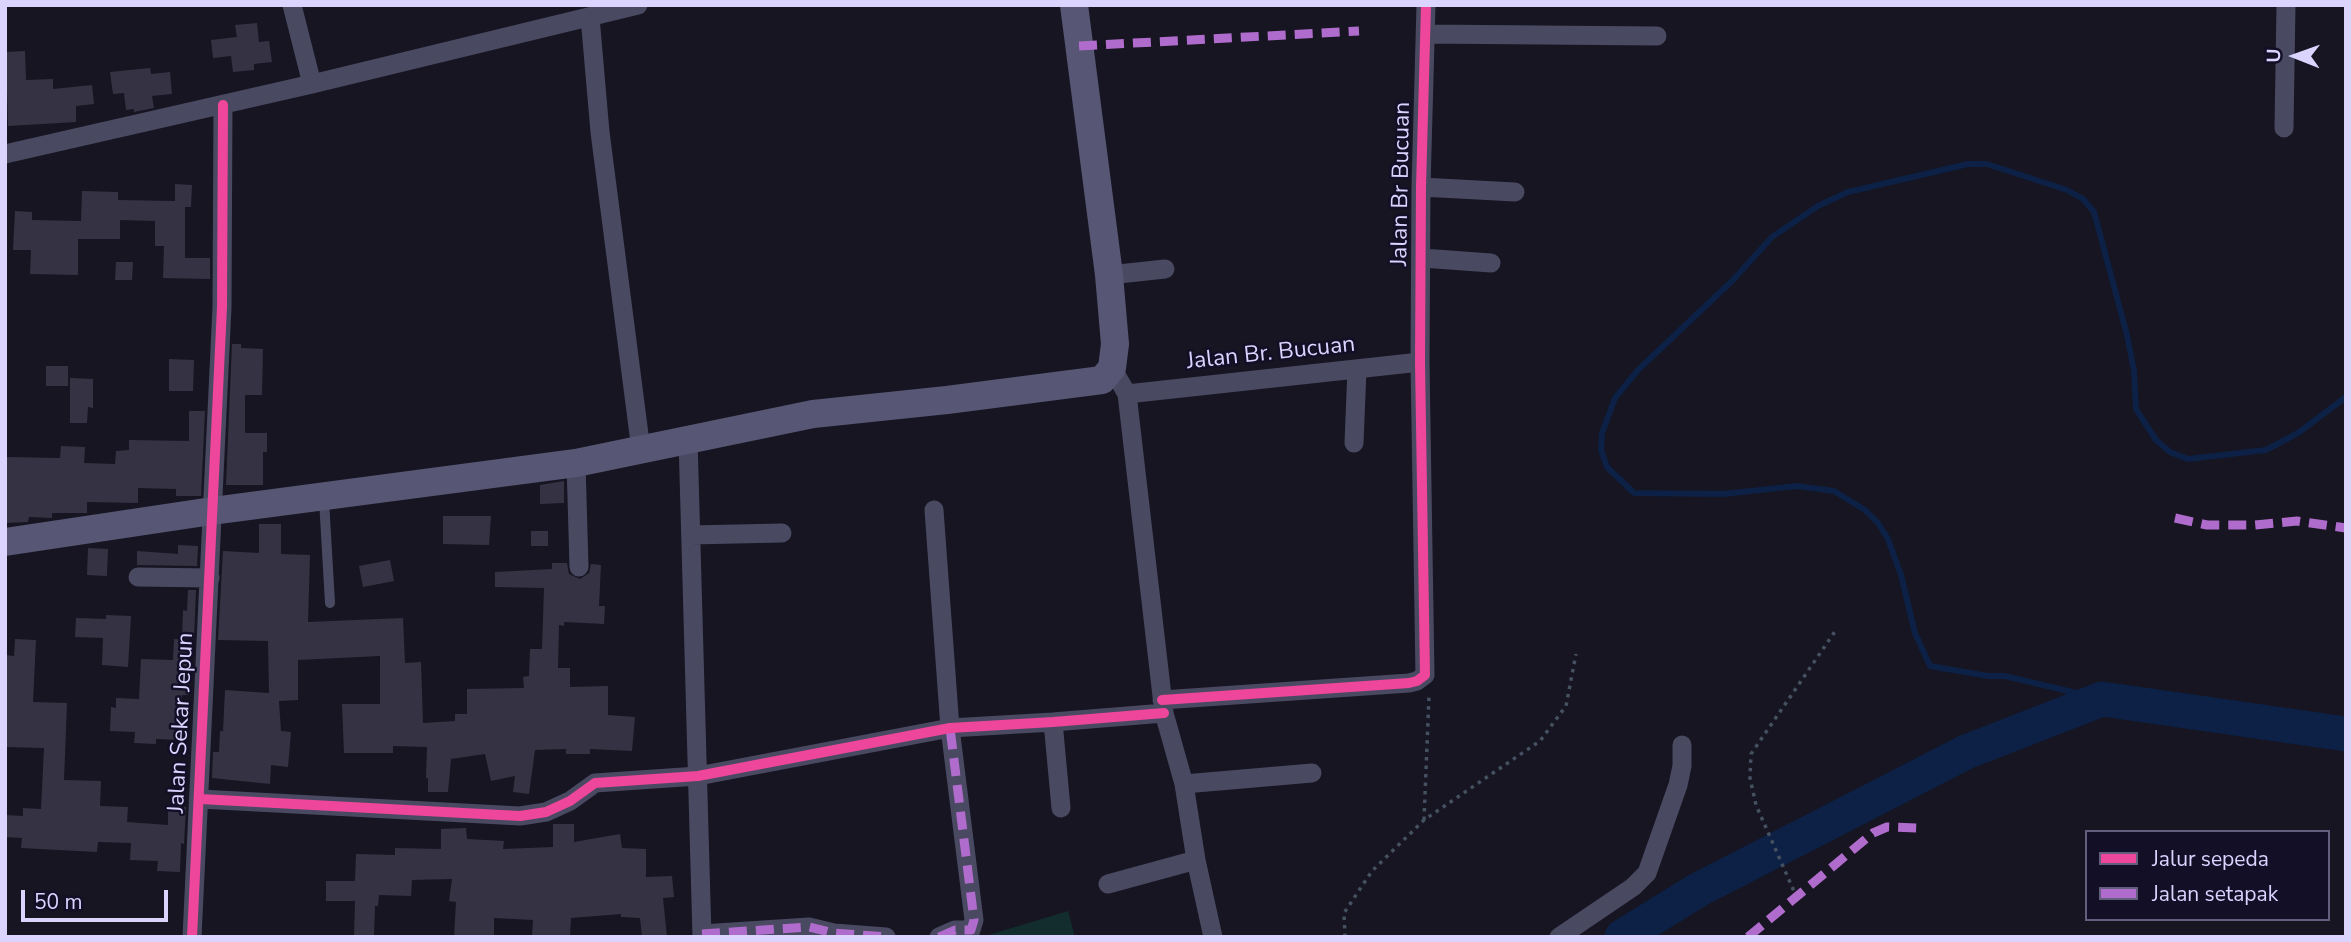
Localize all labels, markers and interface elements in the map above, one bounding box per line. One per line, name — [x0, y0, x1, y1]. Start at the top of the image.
north arrow — [2260, 21, 2330, 91]
text: U — [2261, 48, 2287, 63]
street label: Jalan Br Bucuan — [1387, 101, 1417, 267]
street label: Jalan Br. Bucuan — [1185, 331, 1357, 377]
street label: Jalan Sekar Jepun — [163, 632, 201, 814]
legend — [2085, 830, 2330, 921]
text: Jalur sepeda — [2152, 845, 2269, 873]
scale bar — [24, 876, 172, 920]
text: Jalan setapak — [2152, 880, 2278, 908]
text: 50 m — [34, 888, 83, 916]

